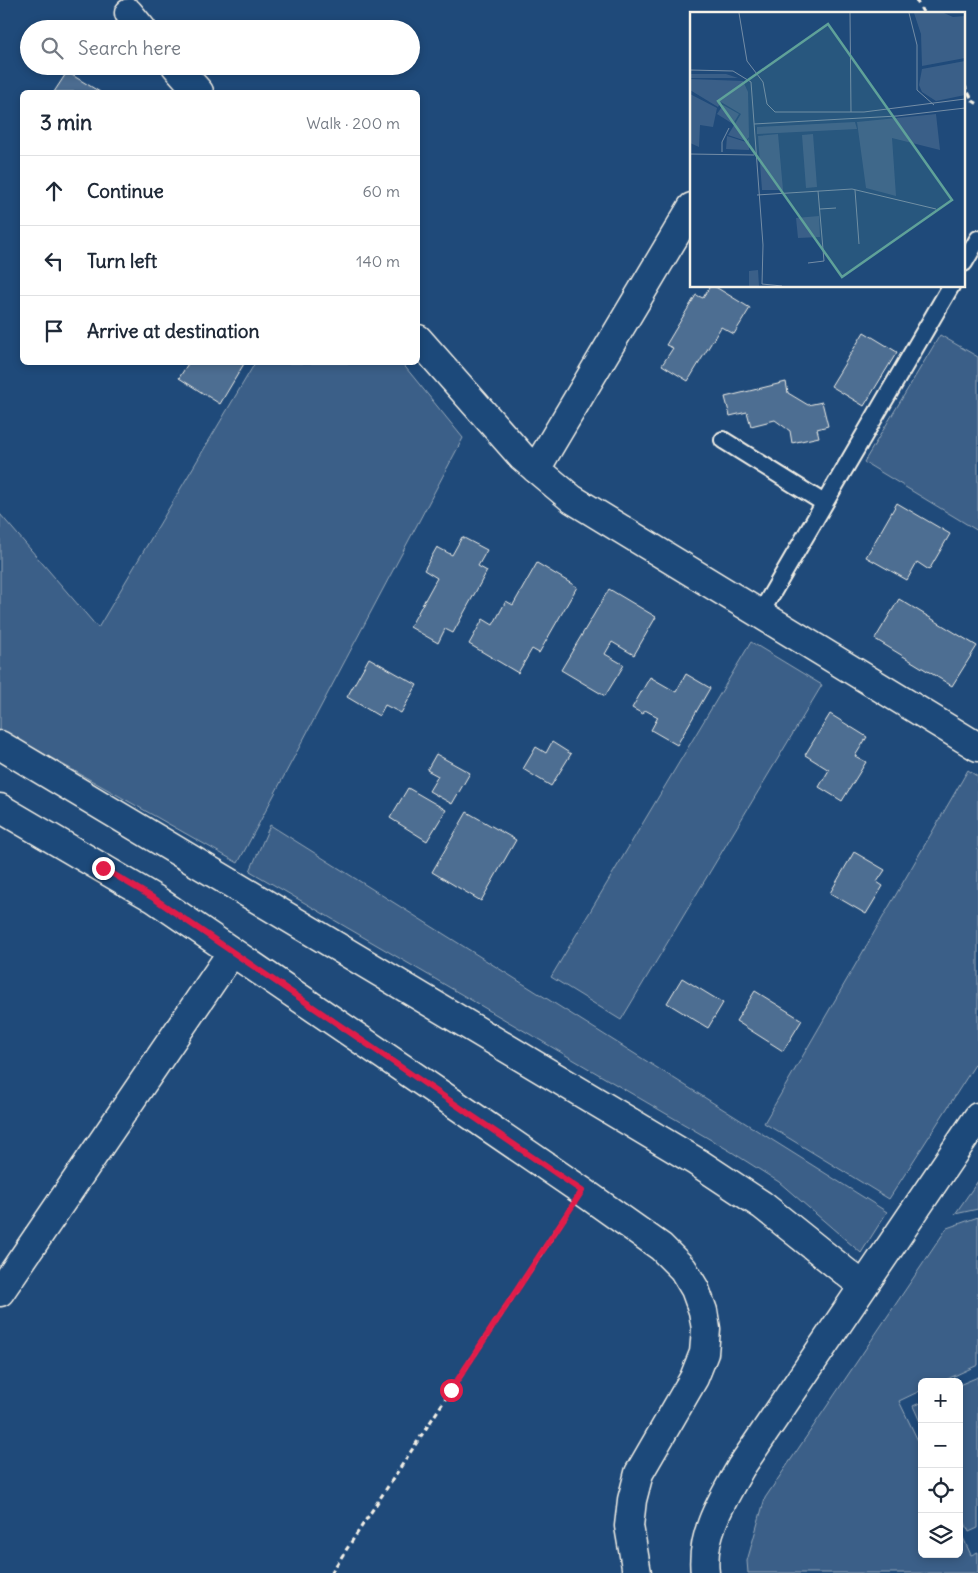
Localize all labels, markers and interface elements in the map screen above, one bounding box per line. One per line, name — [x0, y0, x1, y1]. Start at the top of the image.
inset map — [690, 12, 966, 288]
search box — [20, 20, 420, 75]
icon: search — [38, 34, 66, 62]
text: Search here — [78, 36, 181, 60]
text: 3 min — [40, 109, 92, 136]
text: Walk · 200 m — [306, 113, 400, 133]
icon: ahead — [40, 177, 68, 205]
text: Continue — [87, 179, 164, 203]
text: 60 m — [362, 181, 400, 201]
icon: left — [40, 247, 68, 275]
text: Turn left — [87, 249, 157, 273]
text: 140 m — [356, 251, 400, 271]
icon: arrive — [40, 317, 68, 345]
text: Arrive at destination — [87, 319, 260, 343]
route end — [92, 857, 115, 880]
map controls — [918, 1378, 963, 1558]
button: + — [918, 1378, 963, 1423]
route start — [440, 1379, 463, 1402]
button: − — [918, 1423, 963, 1468]
button: locate — [918, 1468, 963, 1513]
button: layers — [918, 1513, 963, 1558]

